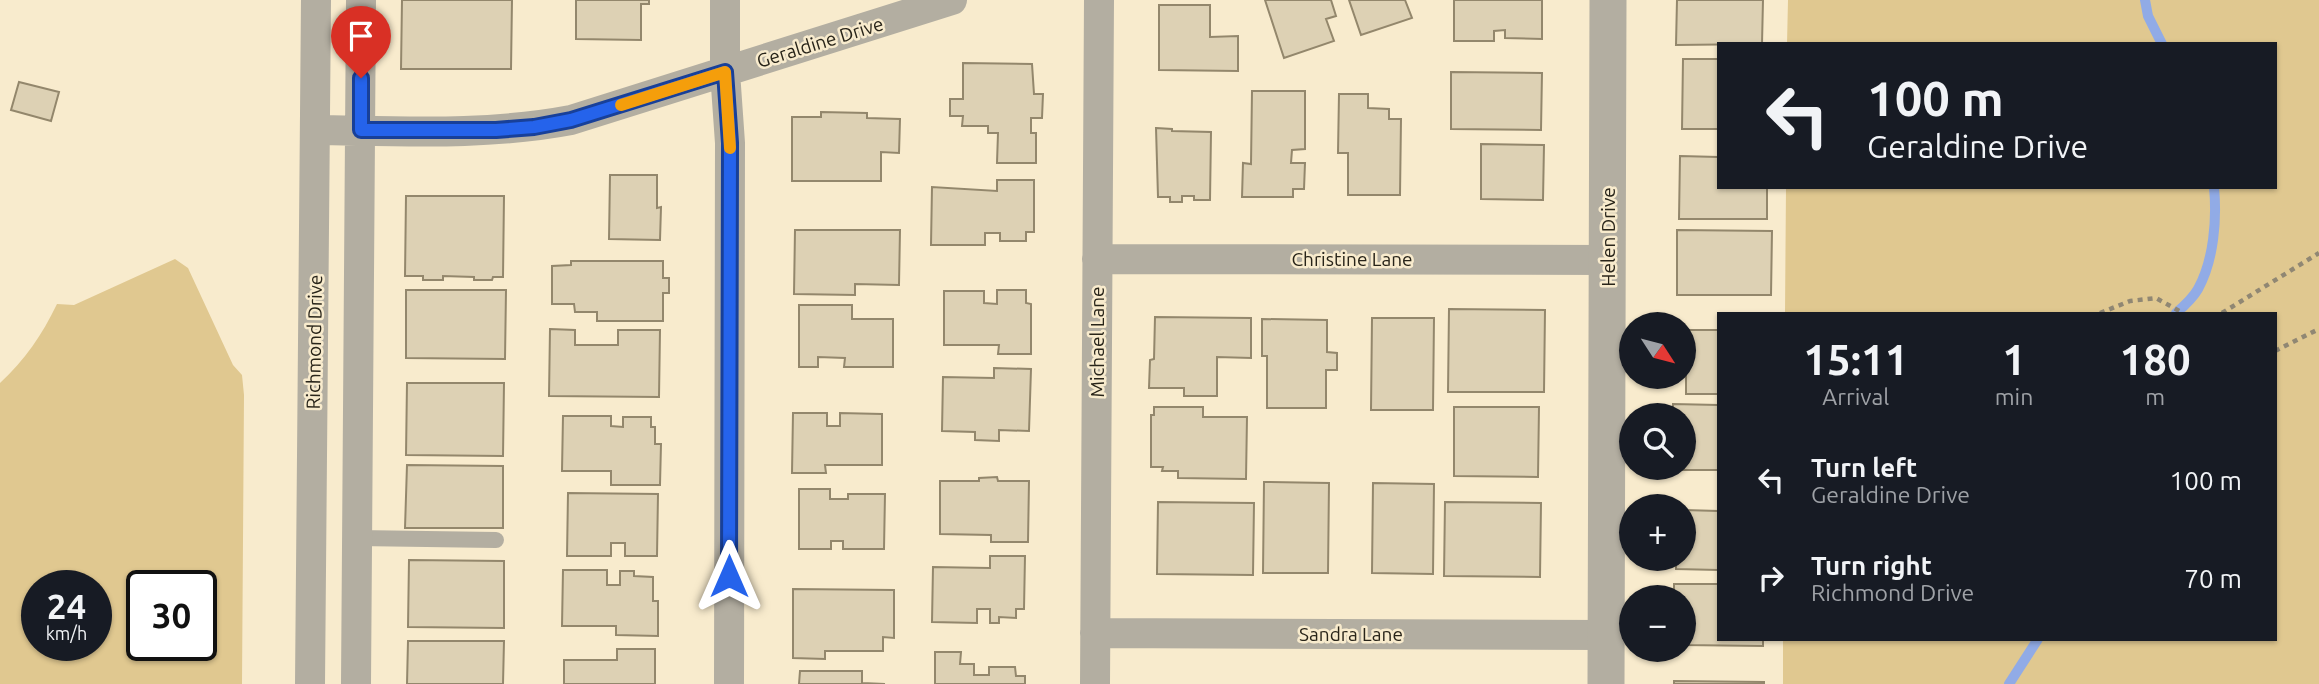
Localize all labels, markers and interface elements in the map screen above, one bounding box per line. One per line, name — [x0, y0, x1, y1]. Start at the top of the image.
pin — [331, 6, 391, 78]
street label: Geraldine Drive — [754, 12, 886, 72]
icon: arrive — [342, 17, 380, 55]
icon: left — [1752, 70, 1843, 161]
text: 100 m — [1867, 70, 2004, 125]
text: Geraldine Drive — [1867, 128, 2088, 164]
street label: Helen Drive — [1597, 187, 1619, 287]
street label: Christine Lane — [1291, 248, 1413, 270]
street label: Richmond Drive — [302, 274, 326, 410]
street label: Michael Lane — [1086, 286, 1108, 398]
north arrow — [1619, 312, 1696, 388]
map controls — [1619, 312, 1696, 662]
text: 15:11 — [1803, 336, 1908, 383]
text: 1 — [2002, 336, 2026, 383]
text: 180 — [2120, 336, 2191, 383]
text: Arrival — [1822, 384, 1889, 409]
text: min — [1995, 384, 2033, 409]
text: m — [2145, 384, 2165, 409]
button: search — [1619, 403, 1696, 480]
text: Turn left — [1811, 453, 1917, 482]
icon: left — [1752, 461, 1790, 499]
text: 100 m — [2170, 466, 2242, 495]
text: Geraldine Drive — [1811, 482, 1970, 507]
button: + — [1619, 494, 1696, 571]
position arrow — [692, 539, 766, 613]
text: Turn right — [1811, 551, 1932, 580]
icon: right — [1752, 559, 1790, 597]
text: 70 m — [2184, 564, 2242, 593]
speed limit sign: 30 — [126, 570, 217, 661]
text: Richmond Drive — [1811, 580, 1974, 605]
button: − — [1619, 585, 1696, 662]
text: 24 — [47, 586, 86, 626]
text: km/h — [46, 623, 87, 643]
street label: Sandra Lane — [1299, 623, 1403, 645]

